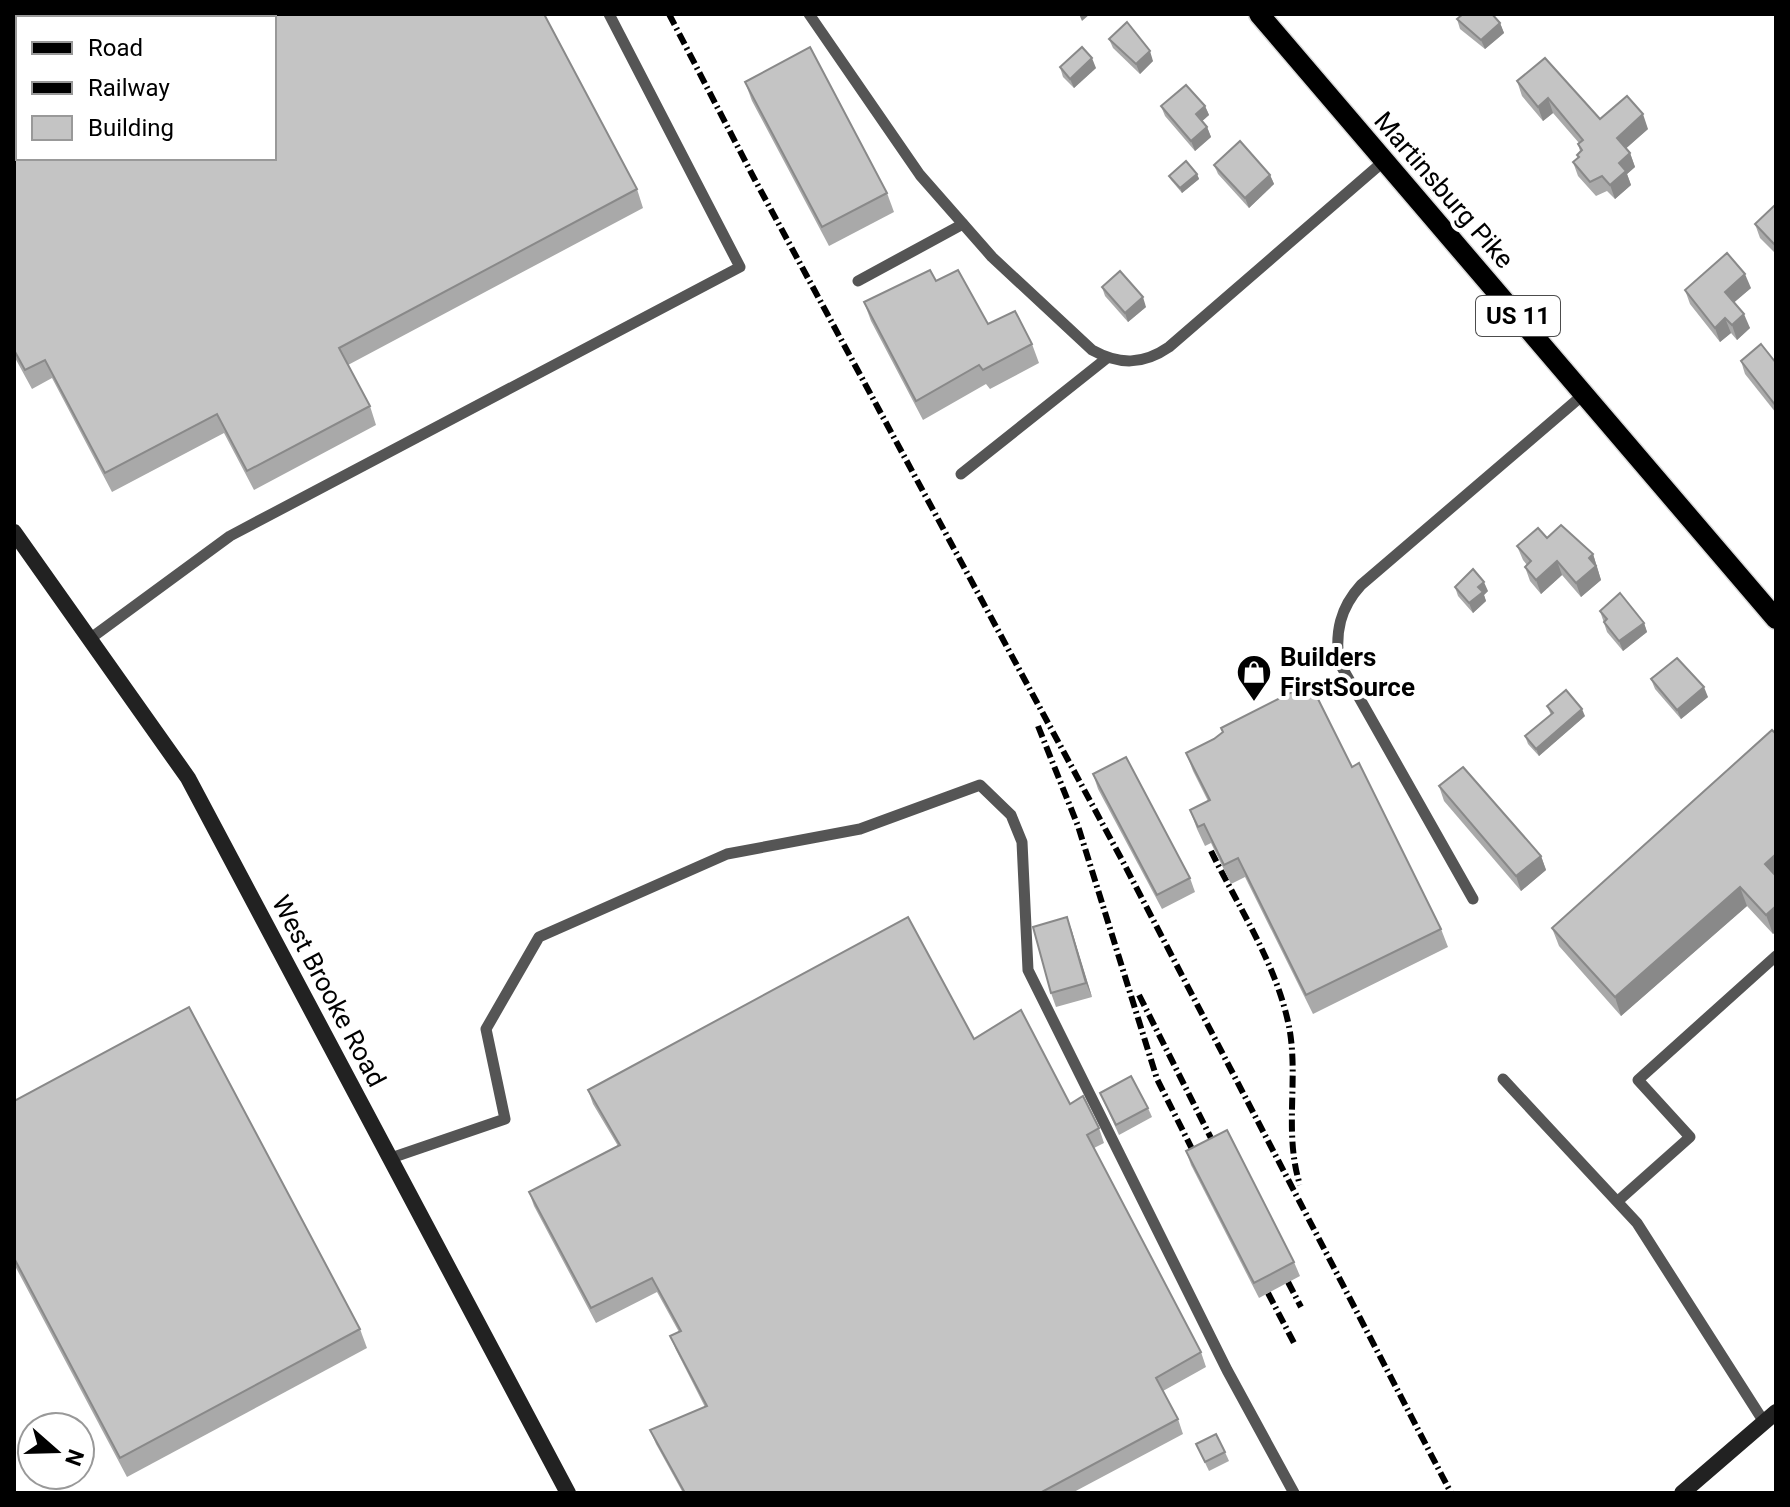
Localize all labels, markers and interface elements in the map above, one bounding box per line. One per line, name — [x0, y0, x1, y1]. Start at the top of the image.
legend — [16, 16, 276, 160]
text: Road — [88, 34, 143, 62]
text: Railway — [88, 74, 170, 102]
street label: Martinsburg Pike — [1368, 106, 1520, 274]
text: Building — [88, 114, 174, 142]
road number: US 11 — [1476, 296, 1560, 336]
place label: Builders FirstSource — [1280, 642, 1415, 702]
shop icon: Builders FirstSource — [1235, 653, 1273, 703]
street label: West Brooke Road — [266, 890, 392, 1092]
north arrow — [16, 1411, 96, 1491]
text: N — [60, 1446, 89, 1469]

